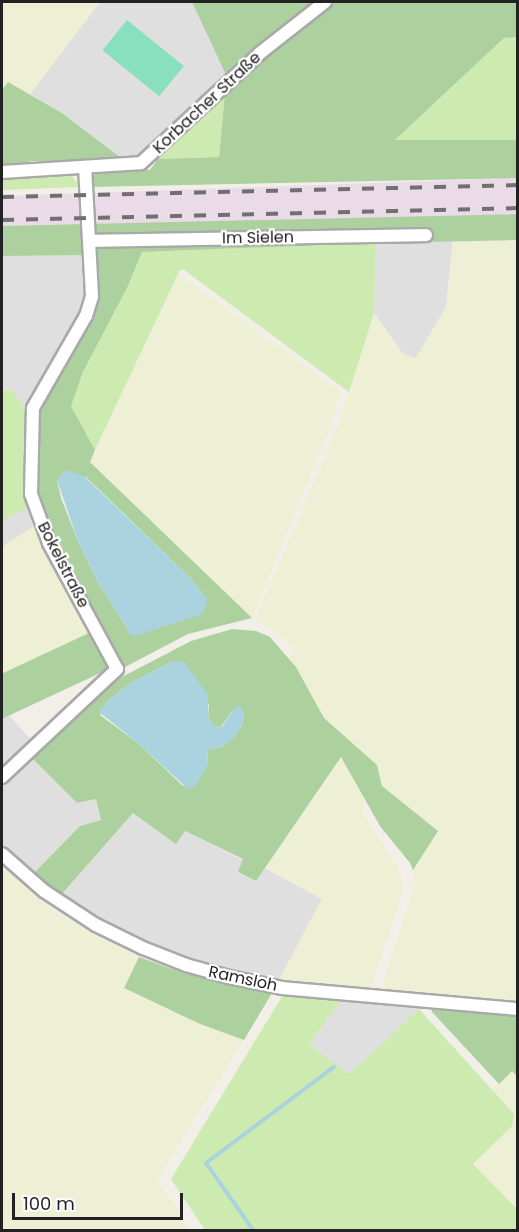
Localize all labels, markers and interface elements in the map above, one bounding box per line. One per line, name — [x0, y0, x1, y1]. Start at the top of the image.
street label: Korbacher Straße — [149, 48, 265, 158]
street label: Im Sielen — [222, 228, 294, 248]
street label: Bokelstraße — [33, 519, 93, 611]
street label: Ramsloh — [207, 962, 279, 996]
scale bar — [15, 1181, 186, 1219]
text: 100 m — [23, 1191, 75, 1216]

